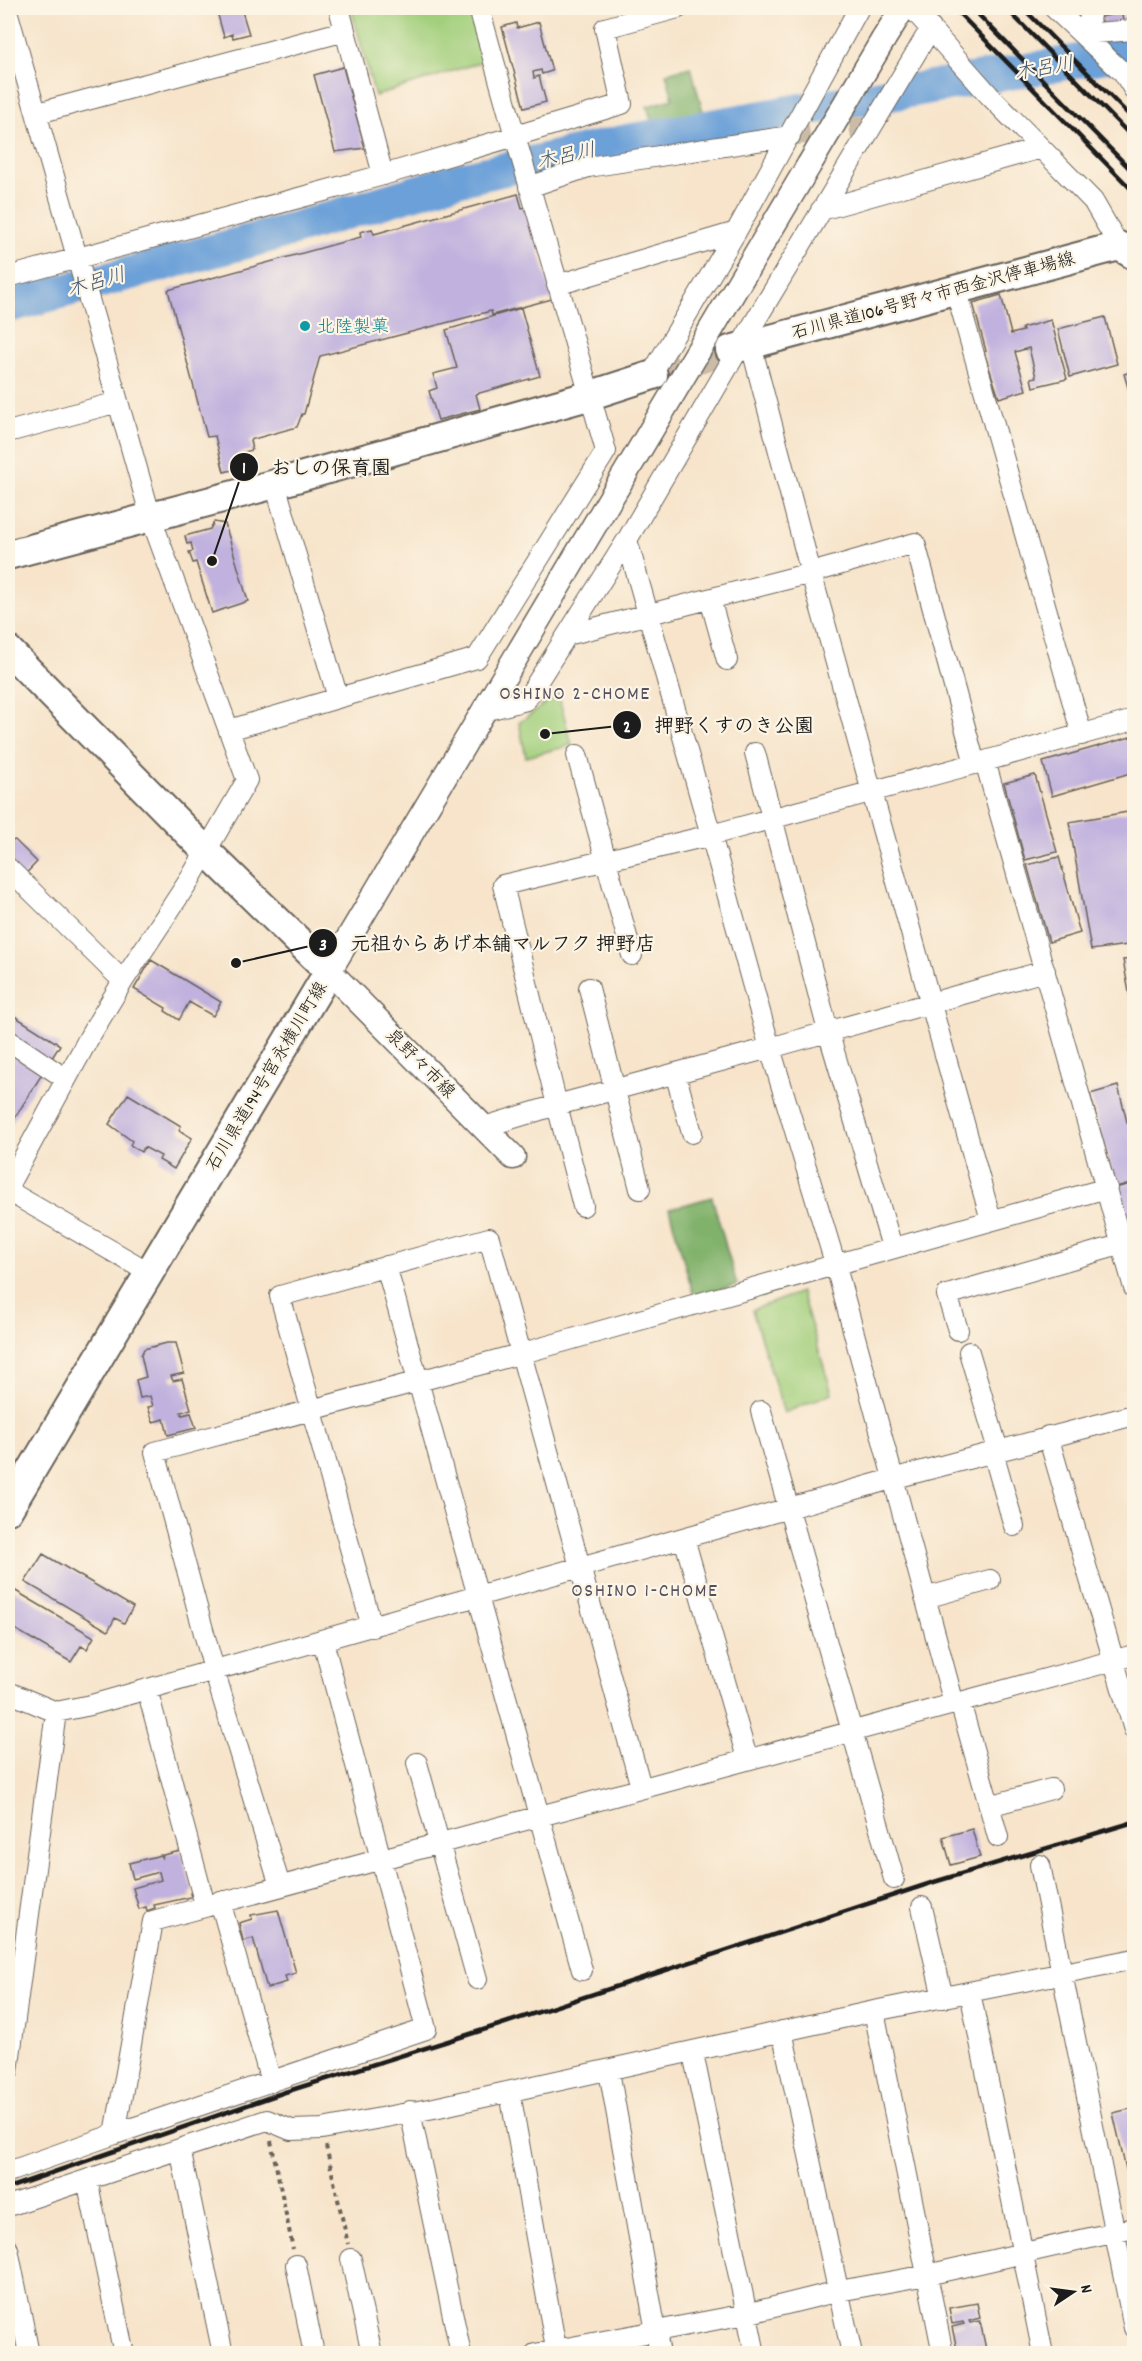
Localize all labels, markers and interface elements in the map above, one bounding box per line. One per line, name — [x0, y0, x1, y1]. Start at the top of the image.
water label: 木呂川 — [1013, 51, 1076, 89]
water label: 木呂川 — [534, 138, 599, 178]
street label: 石川県道106号野々市西金沢停車場線 — [789, 247, 1078, 347]
water label: 木呂川 — [64, 262, 130, 306]
place label: 北陸製菓 — [317, 316, 389, 341]
marker: 北陸製菓 — [298, 319, 312, 333]
callout: おしの保育園 — [229, 448, 403, 486]
text: おしの保育園 — [271, 456, 391, 484]
text: 1 — [242, 457, 246, 482]
district label: OSHINO 2-CHOME — [499, 681, 651, 709]
callout: 押野くすのき公園 — [612, 706, 826, 744]
text: 押野くすのき公園 — [654, 714, 814, 742]
text: 2 — [623, 716, 631, 741]
callout: 元祖からあげ本舗マルフク 押野店 — [308, 924, 667, 962]
text: 元祖からあげ本舗マルフク 押野店 — [351, 932, 655, 960]
text: 3 — [319, 934, 327, 959]
street label: 石川県道194号宮永横川町線 — [201, 978, 335, 1177]
street label: 泉野々市線 — [379, 1024, 460, 1105]
district label: OSHINO 1-CHOME — [571, 1578, 719, 1606]
north arrow — [1043, 2262, 1103, 2322]
text: N — [1073, 2283, 1097, 2296]

